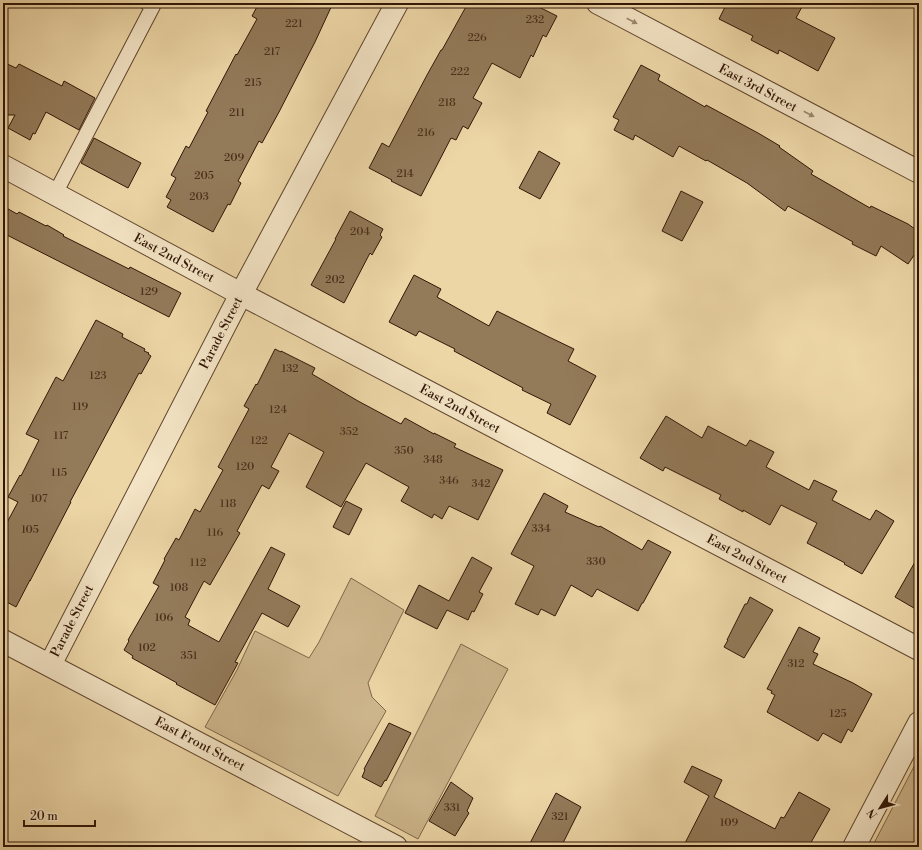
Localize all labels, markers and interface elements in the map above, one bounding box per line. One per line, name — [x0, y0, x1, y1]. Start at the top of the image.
house number: 232 — [526, 13, 544, 27]
house number: 221 — [285, 17, 303, 31]
one-way arrow — [626, 18, 638, 24]
house number: 226 — [467, 31, 487, 45]
house number: 217 — [264, 45, 281, 59]
street label: East 3rd Street — [716, 61, 800, 116]
house number: 222 — [451, 65, 469, 79]
house number: 215 — [244, 76, 262, 90]
house number: 218 — [438, 96, 456, 110]
house number: 211 — [229, 106, 245, 120]
one-way arrow — [803, 111, 815, 118]
house number: 216 — [417, 126, 435, 140]
house number: 209 — [224, 151, 244, 165]
house number: 214 — [396, 167, 414, 181]
house number: 205 — [194, 169, 214, 183]
house number: 203 — [189, 190, 209, 204]
house number: 204 — [350, 225, 371, 239]
street label: East 2nd Street — [131, 230, 217, 286]
house number: 202 — [325, 273, 345, 287]
house number: 129 — [140, 285, 158, 299]
street label: Parade Street — [196, 294, 246, 372]
house number: 132 — [281, 362, 299, 376]
house number: 123 — [89, 369, 107, 383]
street label: East 2nd Street — [417, 381, 503, 437]
house number: 119 — [72, 400, 88, 414]
house number: 124 — [269, 403, 287, 417]
house number: 352 — [340, 425, 358, 439]
house number: 117 — [54, 429, 69, 443]
house number: 122 — [250, 434, 268, 448]
house number: 350 — [394, 444, 414, 458]
house number: 348 — [423, 453, 443, 467]
house number: 120 — [236, 460, 254, 474]
house number: 115 — [51, 466, 67, 480]
house number: 346 — [439, 474, 459, 488]
house number: 342 — [471, 477, 491, 491]
house number: 107 — [30, 492, 48, 506]
house number: 118 — [220, 497, 236, 511]
house number: 334 — [532, 522, 551, 536]
house number: 105 — [21, 523, 39, 537]
house number: 116 — [207, 526, 223, 540]
street label: East 2nd Street — [704, 531, 790, 587]
house number: 330 — [586, 555, 606, 569]
house number: 112 — [190, 556, 206, 570]
house number: 108 — [170, 581, 188, 595]
street label: Parade Street — [47, 582, 97, 660]
house number: 106 — [155, 611, 174, 625]
house number: 102 — [138, 641, 156, 655]
house number: 351 — [181, 649, 198, 663]
house number: 312 — [787, 657, 805, 671]
house number: 125 — [829, 707, 847, 721]
street label: East Front Street — [152, 713, 248, 775]
north arrow — [860, 788, 900, 828]
house number: 331 — [444, 801, 461, 815]
scale bar — [24, 802, 95, 828]
text: N — [864, 805, 881, 821]
text: 20 m — [30, 809, 58, 824]
house number: 321 — [551, 810, 569, 824]
house number: 109 — [720, 816, 739, 830]

